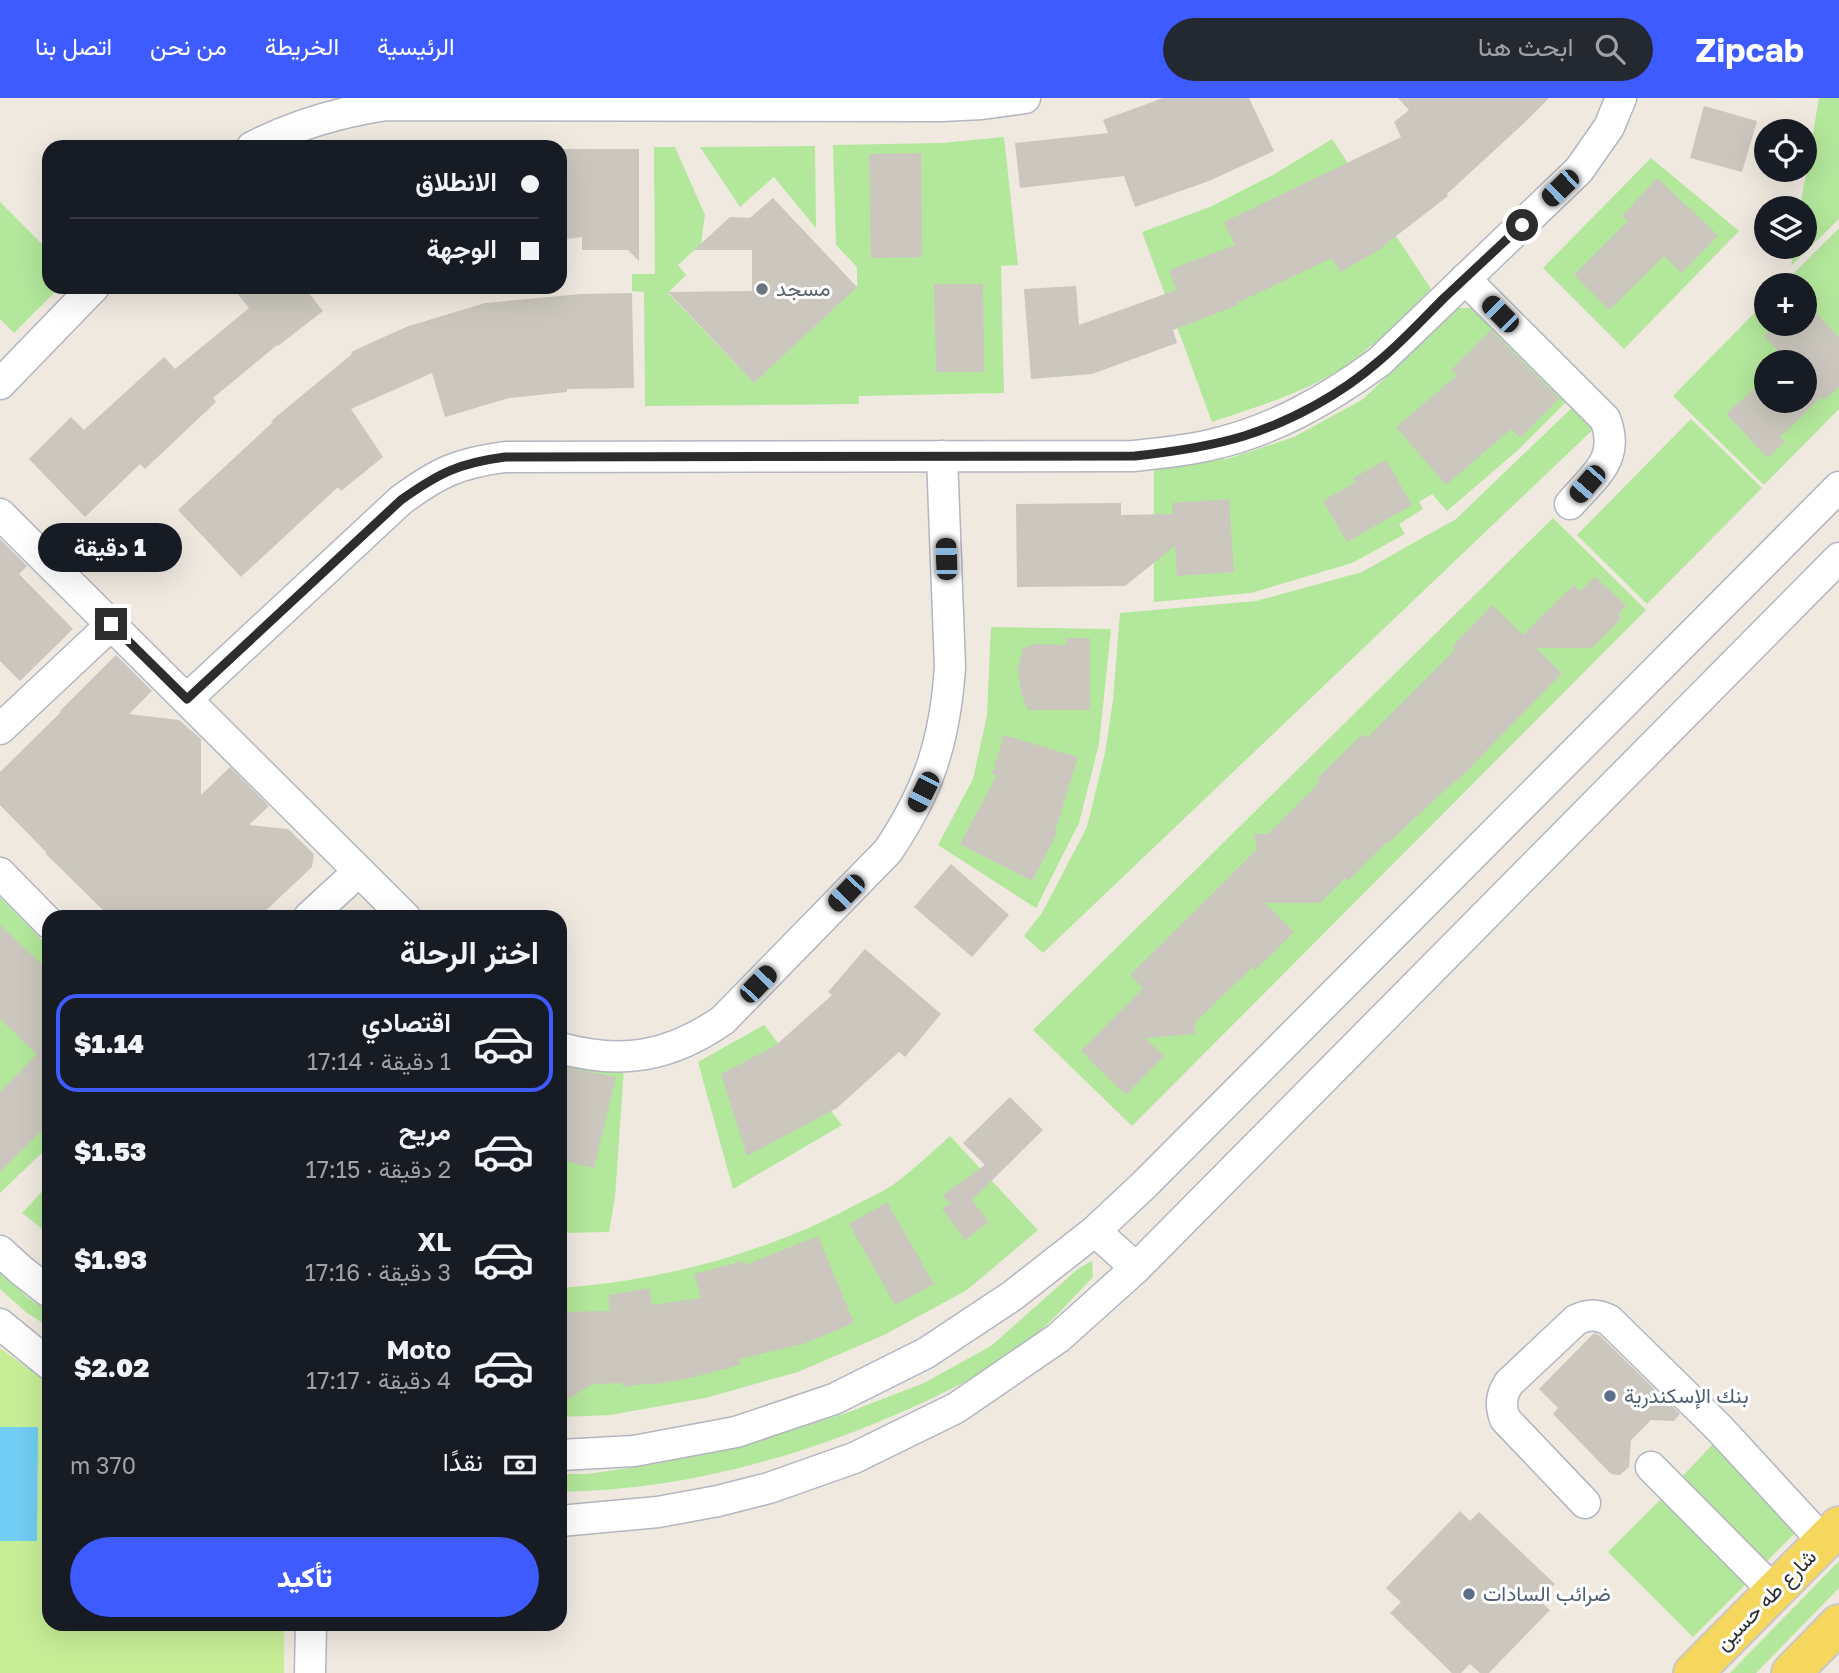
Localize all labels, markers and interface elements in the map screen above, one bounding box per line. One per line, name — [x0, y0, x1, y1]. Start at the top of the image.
search box — [1163, 18, 1653, 81]
icon: search — [1591, 30, 1629, 68]
text: Zipcab — [1695, 30, 1804, 69]
text: اتصل بنا — [35, 31, 112, 60]
text: من نحن — [150, 31, 227, 60]
text: الخريطة — [265, 31, 339, 60]
text: الرئيسية — [377, 31, 455, 60]
text: ابحث هنا — [1478, 31, 1573, 62]
map controls — [1754, 119, 1817, 413]
button: locate — [1754, 119, 1817, 182]
text: الانطلاق — [415, 166, 497, 197]
car — [1538, 166, 1583, 210]
button: layers — [1754, 196, 1817, 259]
route start — [1506, 209, 1538, 241]
text: الوجهة — [426, 233, 497, 264]
button: + — [1754, 273, 1817, 336]
place label: مسجد — [776, 275, 830, 301]
marker: مسجد — [754, 281, 770, 297]
car — [1478, 292, 1523, 336]
button: − — [1754, 350, 1817, 413]
car — [1566, 461, 1609, 507]
callout: 1 دقيقة — [39, 522, 183, 572]
text: 1 دقيقة — [74, 533, 146, 561]
car — [935, 538, 958, 580]
route end — [95, 608, 127, 640]
car — [905, 769, 942, 815]
car — [824, 871, 869, 915]
text: اختر الرحلة — [400, 933, 539, 971]
car — [736, 962, 781, 1006]
text: اقتصادي — [362, 1007, 451, 1038]
icon: car — [472, 1012, 535, 1075]
text: $1.14 — [74, 1028, 144, 1059]
text: 1 دقيقة · 17:14 — [307, 1047, 451, 1075]
text: مريح — [399, 1115, 451, 1146]
icon: car — [472, 1120, 535, 1183]
text: $1.53 — [74, 1136, 147, 1167]
text: 2 دقيقة · 17:15 — [306, 1155, 451, 1183]
text: XL — [417, 1226, 451, 1257]
icon: car — [472, 1228, 535, 1291]
text: $1.93 — [74, 1244, 147, 1275]
text: 3 دقيقة · 17:16 — [305, 1258, 451, 1286]
text: Moto — [386, 1334, 451, 1365]
icon: car — [472, 1336, 535, 1399]
text: $2.02 — [74, 1352, 149, 1383]
text: 4 دقيقة · 17:17 — [306, 1366, 451, 1394]
place label: بنك الإسكندرية — [1624, 1382, 1749, 1410]
marker: بنك الإسكندرية — [1602, 1388, 1618, 1404]
text: نقدًا — [443, 1446, 483, 1477]
icon: cash — [501, 1446, 539, 1484]
text: 370 m — [70, 1451, 136, 1479]
button: تأكيد — [70, 1537, 539, 1617]
street label: شارع طه حسين — [1709, 1543, 1823, 1657]
place label: ضرائب السادات — [1483, 1580, 1611, 1607]
marker: ضرائب السادات — [1461, 1586, 1477, 1602]

